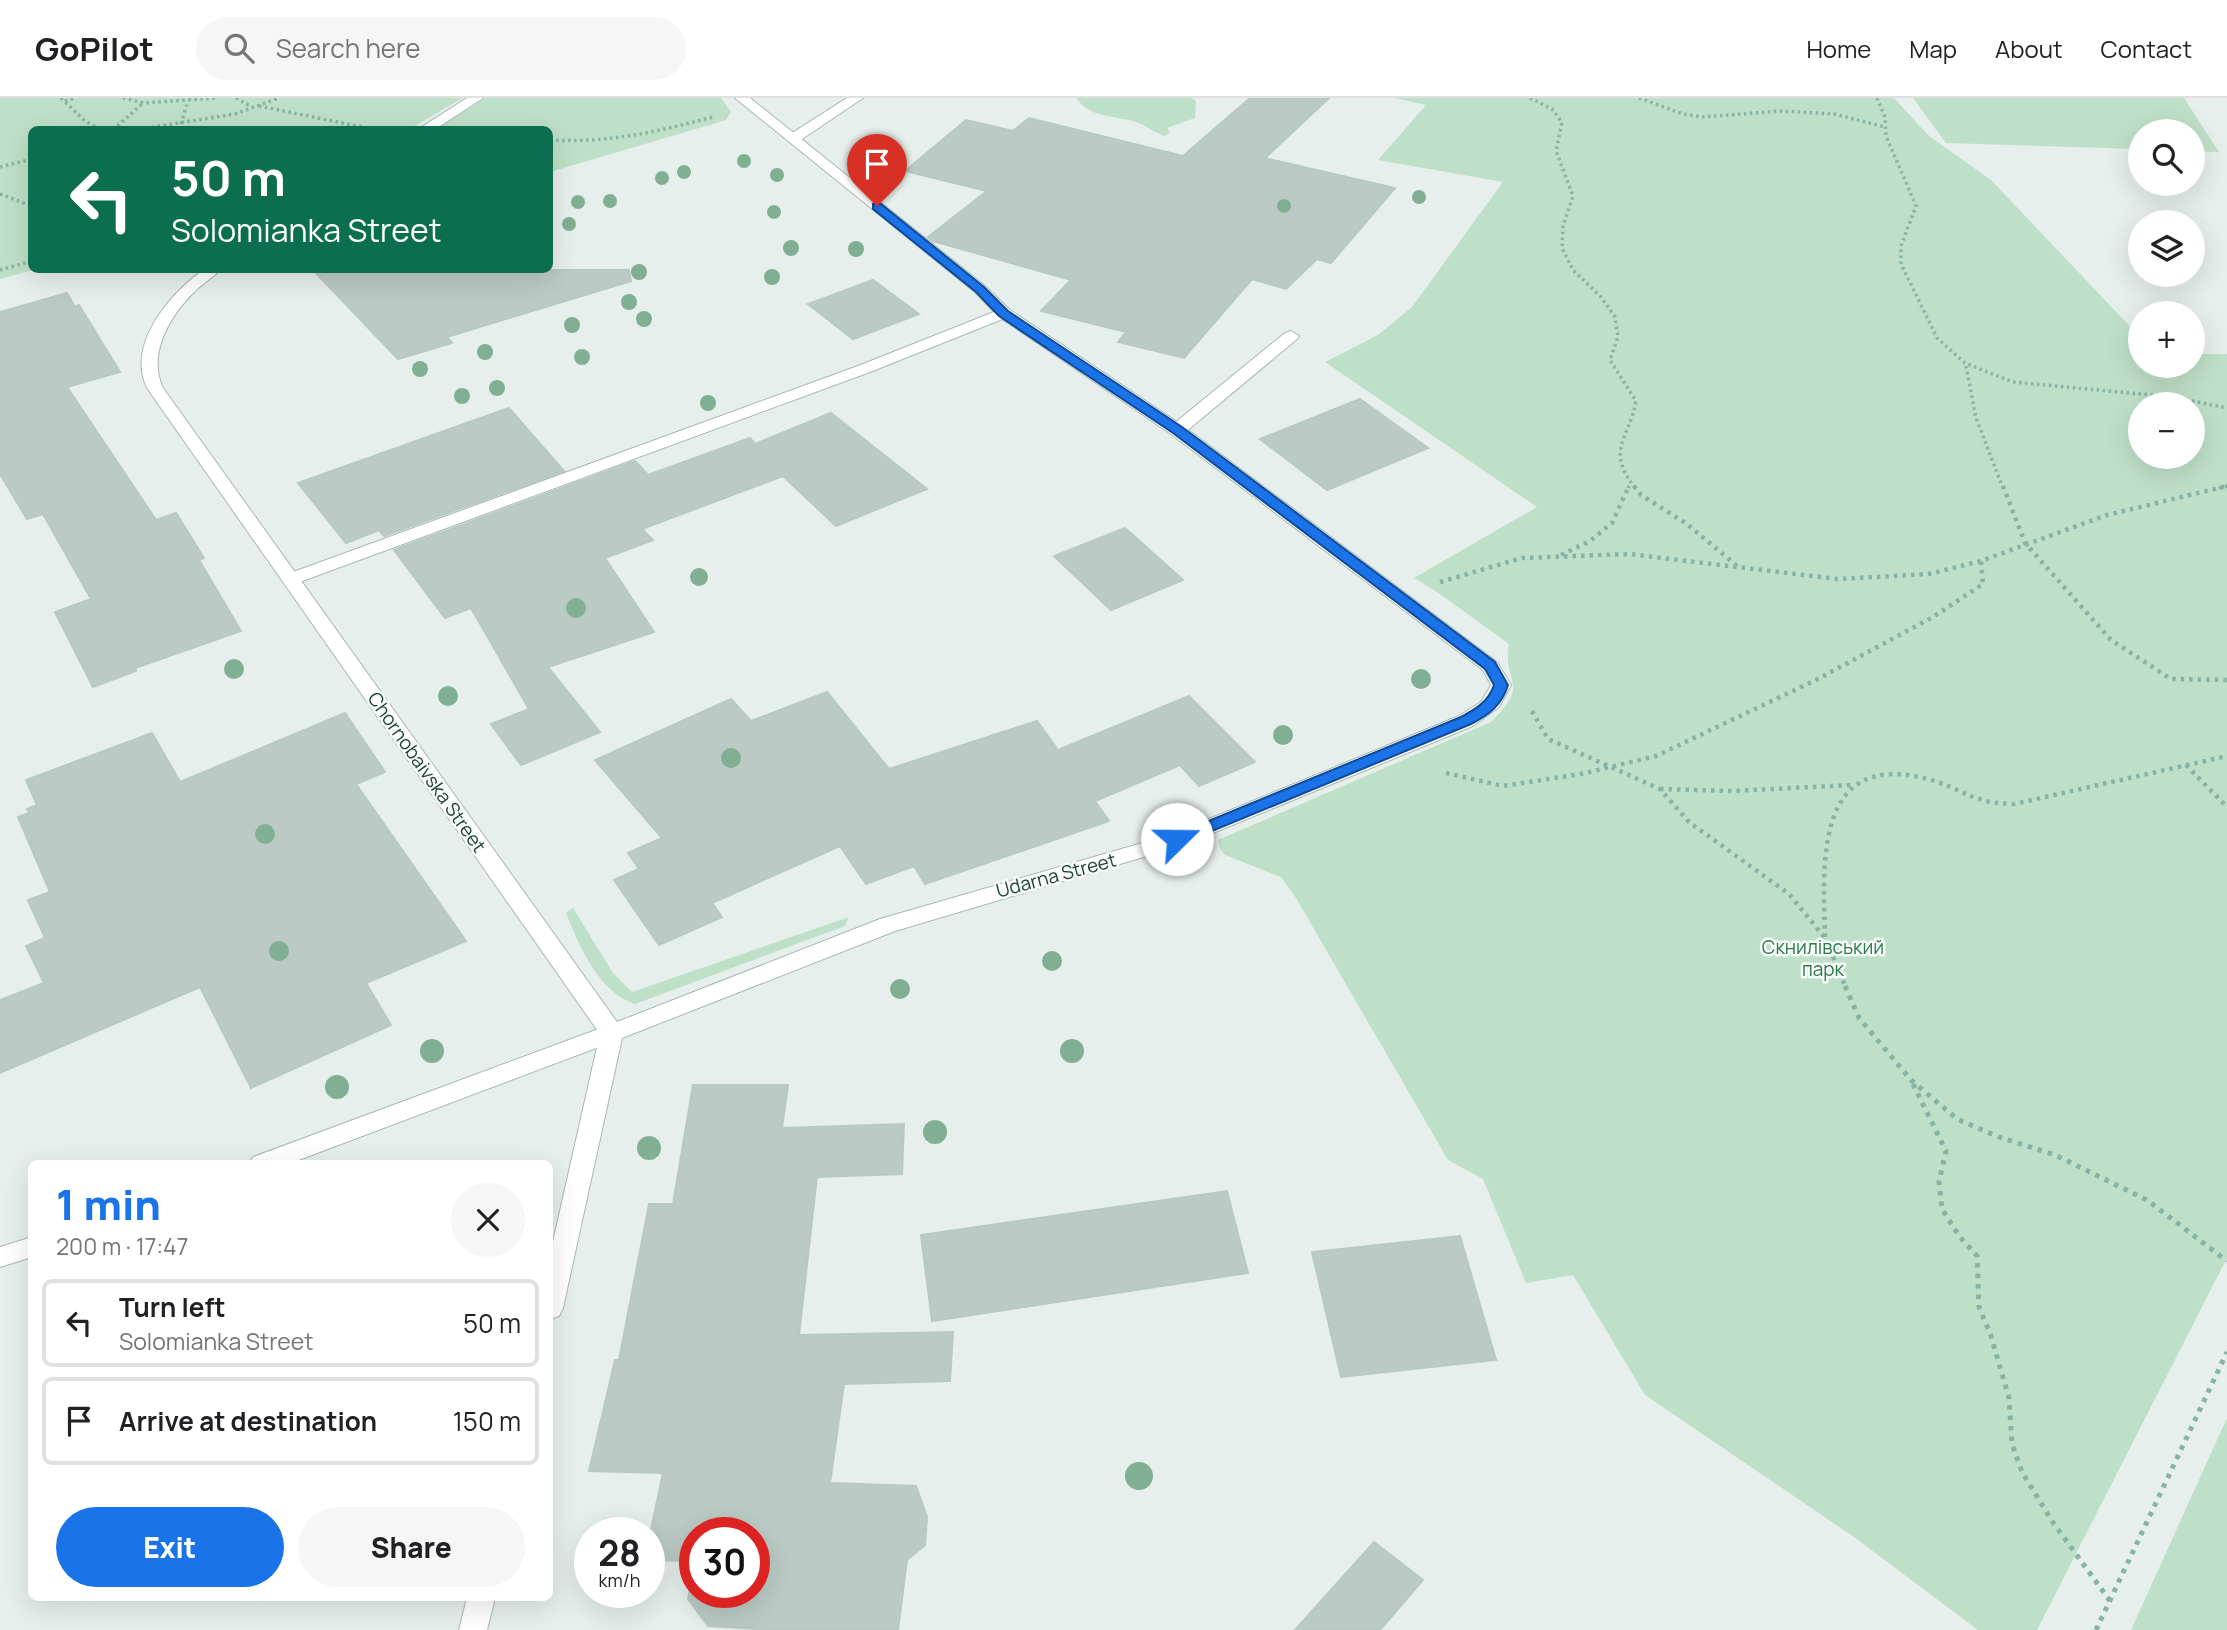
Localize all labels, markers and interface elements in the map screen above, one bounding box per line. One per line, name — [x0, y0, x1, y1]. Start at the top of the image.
search box — [196, 17, 686, 80]
text: GoPilot — [35, 26, 154, 71]
icon: search — [220, 29, 258, 67]
text: Search here — [276, 30, 420, 66]
text: Home — [1806, 32, 1871, 65]
text: Map — [1909, 32, 1957, 65]
text: About — [1995, 32, 2063, 65]
text: Contact — [2101, 32, 2192, 65]
map controls — [2128, 119, 2205, 469]
button: search — [2128, 119, 2205, 196]
pin — [847, 134, 907, 206]
text: 50 m — [171, 144, 286, 211]
icon: arrive — [858, 145, 896, 183]
icon: left — [56, 154, 147, 245]
text: Solomianka Street — [171, 208, 441, 252]
button: layers — [2128, 210, 2205, 287]
button: + — [2128, 301, 2205, 378]
button: − — [2128, 392, 2205, 469]
street label: Chornobaivska Street — [362, 687, 492, 857]
position arrow — [1140, 802, 1214, 876]
street label: Udarna Street — [993, 846, 1119, 904]
park label: Скнилівський парк — [1762, 934, 1884, 982]
text: 1 min — [56, 1175, 161, 1233]
button: close — [451, 1183, 525, 1257]
text: 200 m · 17:47 — [56, 1230, 188, 1262]
text: Turn left — [119, 1289, 226, 1325]
icon: left — [60, 1304, 98, 1342]
text: 50 m — [463, 1305, 521, 1341]
text: Solomianka Street — [119, 1325, 313, 1357]
icon: arrive — [60, 1402, 98, 1440]
text: Arrive at destination — [119, 1403, 377, 1439]
text: 150 m — [453, 1403, 521, 1439]
button: Exit — [56, 1507, 284, 1587]
button: Share — [298, 1507, 525, 1587]
speed limit sign: 30 — [679, 1517, 770, 1608]
text: 28 — [598, 1529, 641, 1577]
text: km/h — [599, 1568, 640, 1592]

